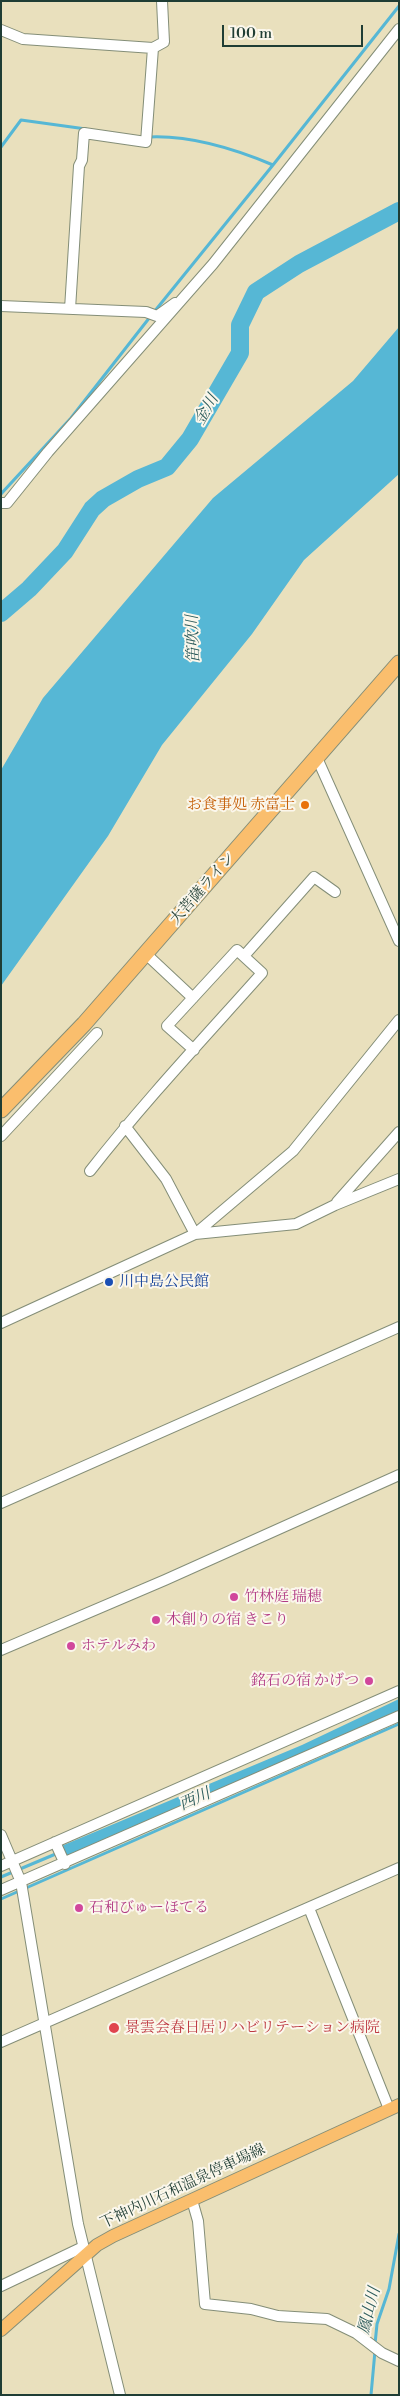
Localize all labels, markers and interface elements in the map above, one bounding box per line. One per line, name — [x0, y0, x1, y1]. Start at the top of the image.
scale bar — [225, 15, 366, 47]
text: 100 m — [230, 24, 272, 43]
water label: 金川 — [191, 391, 223, 429]
water label: 笛吹川 — [184, 615, 204, 663]
place label: お食事処 赤富士 — [187, 796, 295, 814]
marker: お食事処 赤富士 — [299, 799, 311, 811]
street label: 大菩薩ライン — [167, 849, 239, 929]
place label: 川中島公民館 — [119, 1273, 209, 1291]
marker: 川中島公民館 — [103, 1276, 115, 1288]
place label: 竹林庭 瑞穂 — [244, 1588, 322, 1606]
marker: 竹林庭 瑞穂 — [228, 1591, 240, 1603]
place label: 木創りの宿 きこり — [166, 1611, 289, 1629]
marker: 木創りの宿 きこり — [150, 1614, 162, 1626]
place label: ホテルみわ — [81, 1637, 156, 1655]
marker: ホテルみわ — [65, 1640, 77, 1652]
place label: 銘石の宿 かげつ — [251, 1672, 359, 1690]
marker: 銘石の宿 かげつ — [363, 1675, 375, 1687]
water label: 西川 — [176, 1785, 214, 1815]
place label: 石和びゅーほてる — [89, 1899, 209, 1917]
marker: 石和びゅーほてる — [73, 1902, 85, 1914]
place label: 景雲会春日居リハビリテーション病院 — [125, 2019, 380, 2037]
marker: 景雲会春日居リハビリテーション病院 — [107, 2021, 121, 2035]
street label: 下神内川石和温泉停車場線 — [98, 2141, 268, 2233]
water label: 鳳山川 — [355, 2285, 385, 2337]

